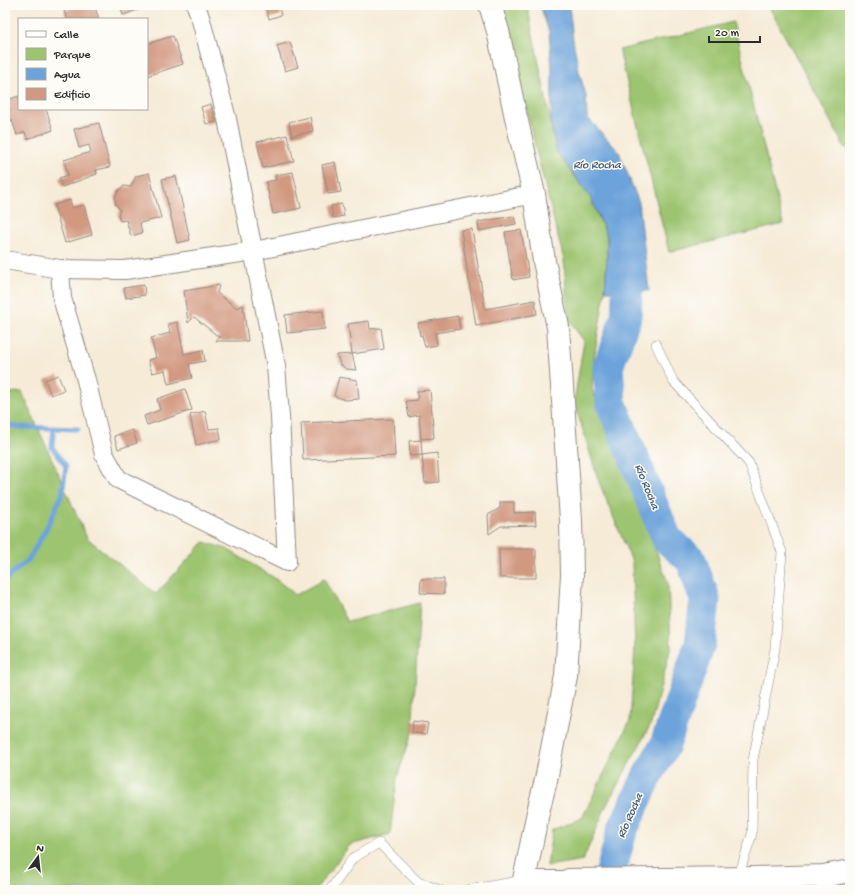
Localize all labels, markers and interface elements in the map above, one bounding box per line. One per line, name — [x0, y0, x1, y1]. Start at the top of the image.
legend — [18, 18, 148, 110]
scale bar — [709, 18, 760, 44]
text: 20 m — [715, 27, 740, 41]
text: Calle — [54, 29, 79, 43]
text: Parque — [53, 49, 91, 63]
text: Agua — [54, 69, 81, 83]
text: Edificio — [54, 89, 90, 103]
water label: Río Rocha — [573, 159, 622, 173]
water label: Río Rocha — [631, 462, 662, 513]
water label: Río Rocha — [615, 790, 648, 841]
north arrow — [18, 837, 58, 877]
text: N — [35, 843, 45, 856]

